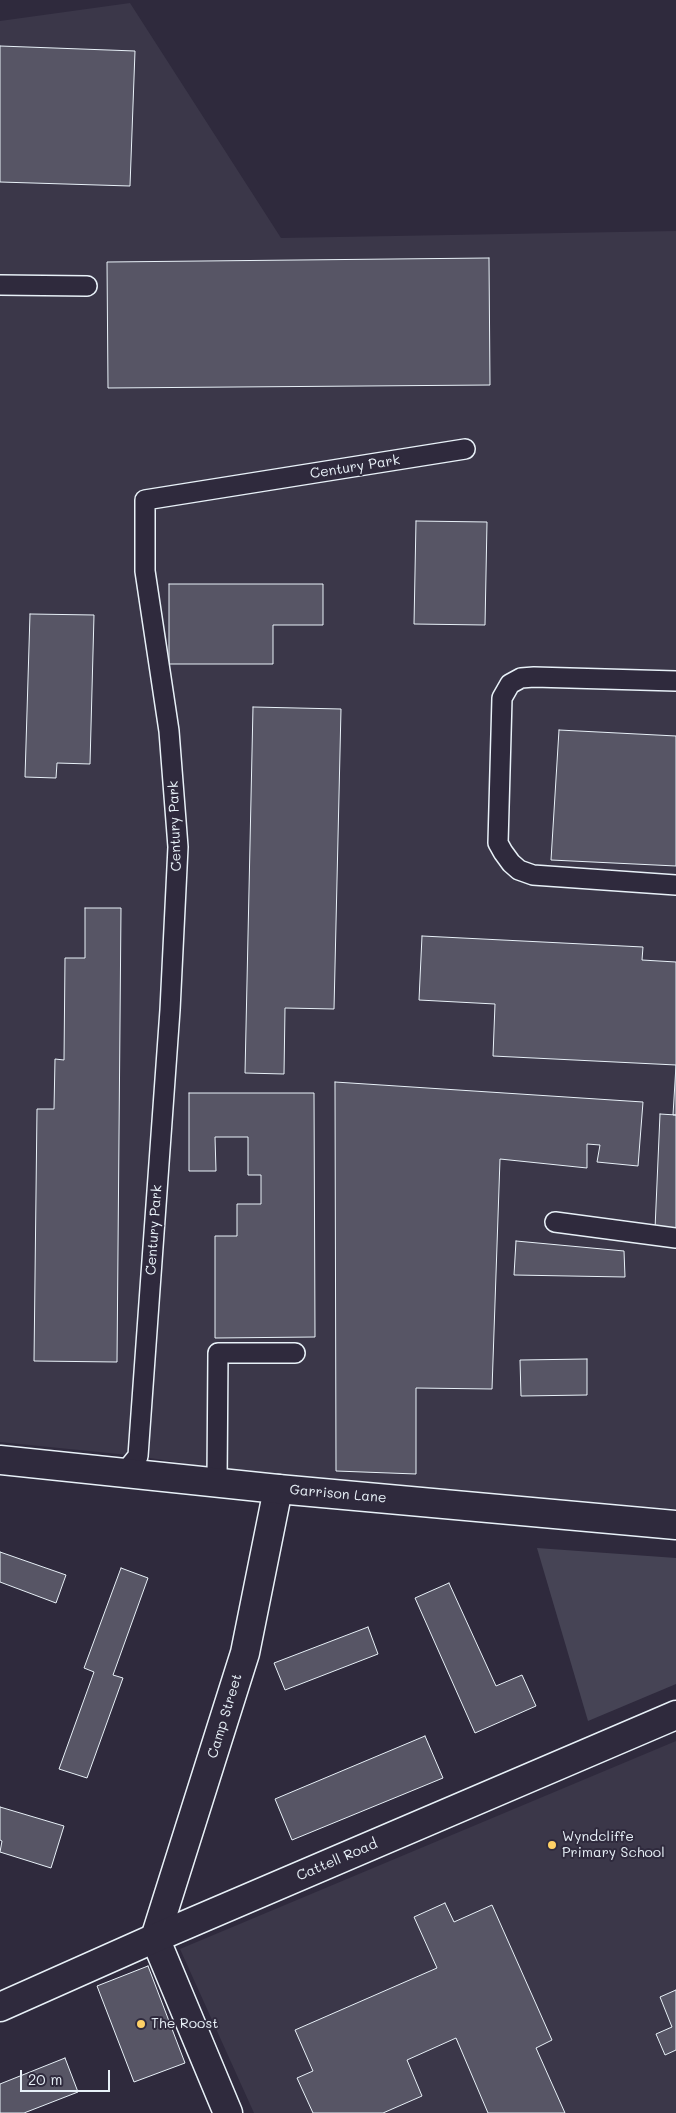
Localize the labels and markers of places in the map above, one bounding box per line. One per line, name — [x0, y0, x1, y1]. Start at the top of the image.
place label: Wyndcliffe Primary School — [562, 1829, 665, 1861]
marker: Wyndcliffe Primary School — [546, 1839, 558, 1851]
place label: The Roost — [151, 2016, 218, 2032]
marker: The Roost — [135, 2018, 147, 2030]

